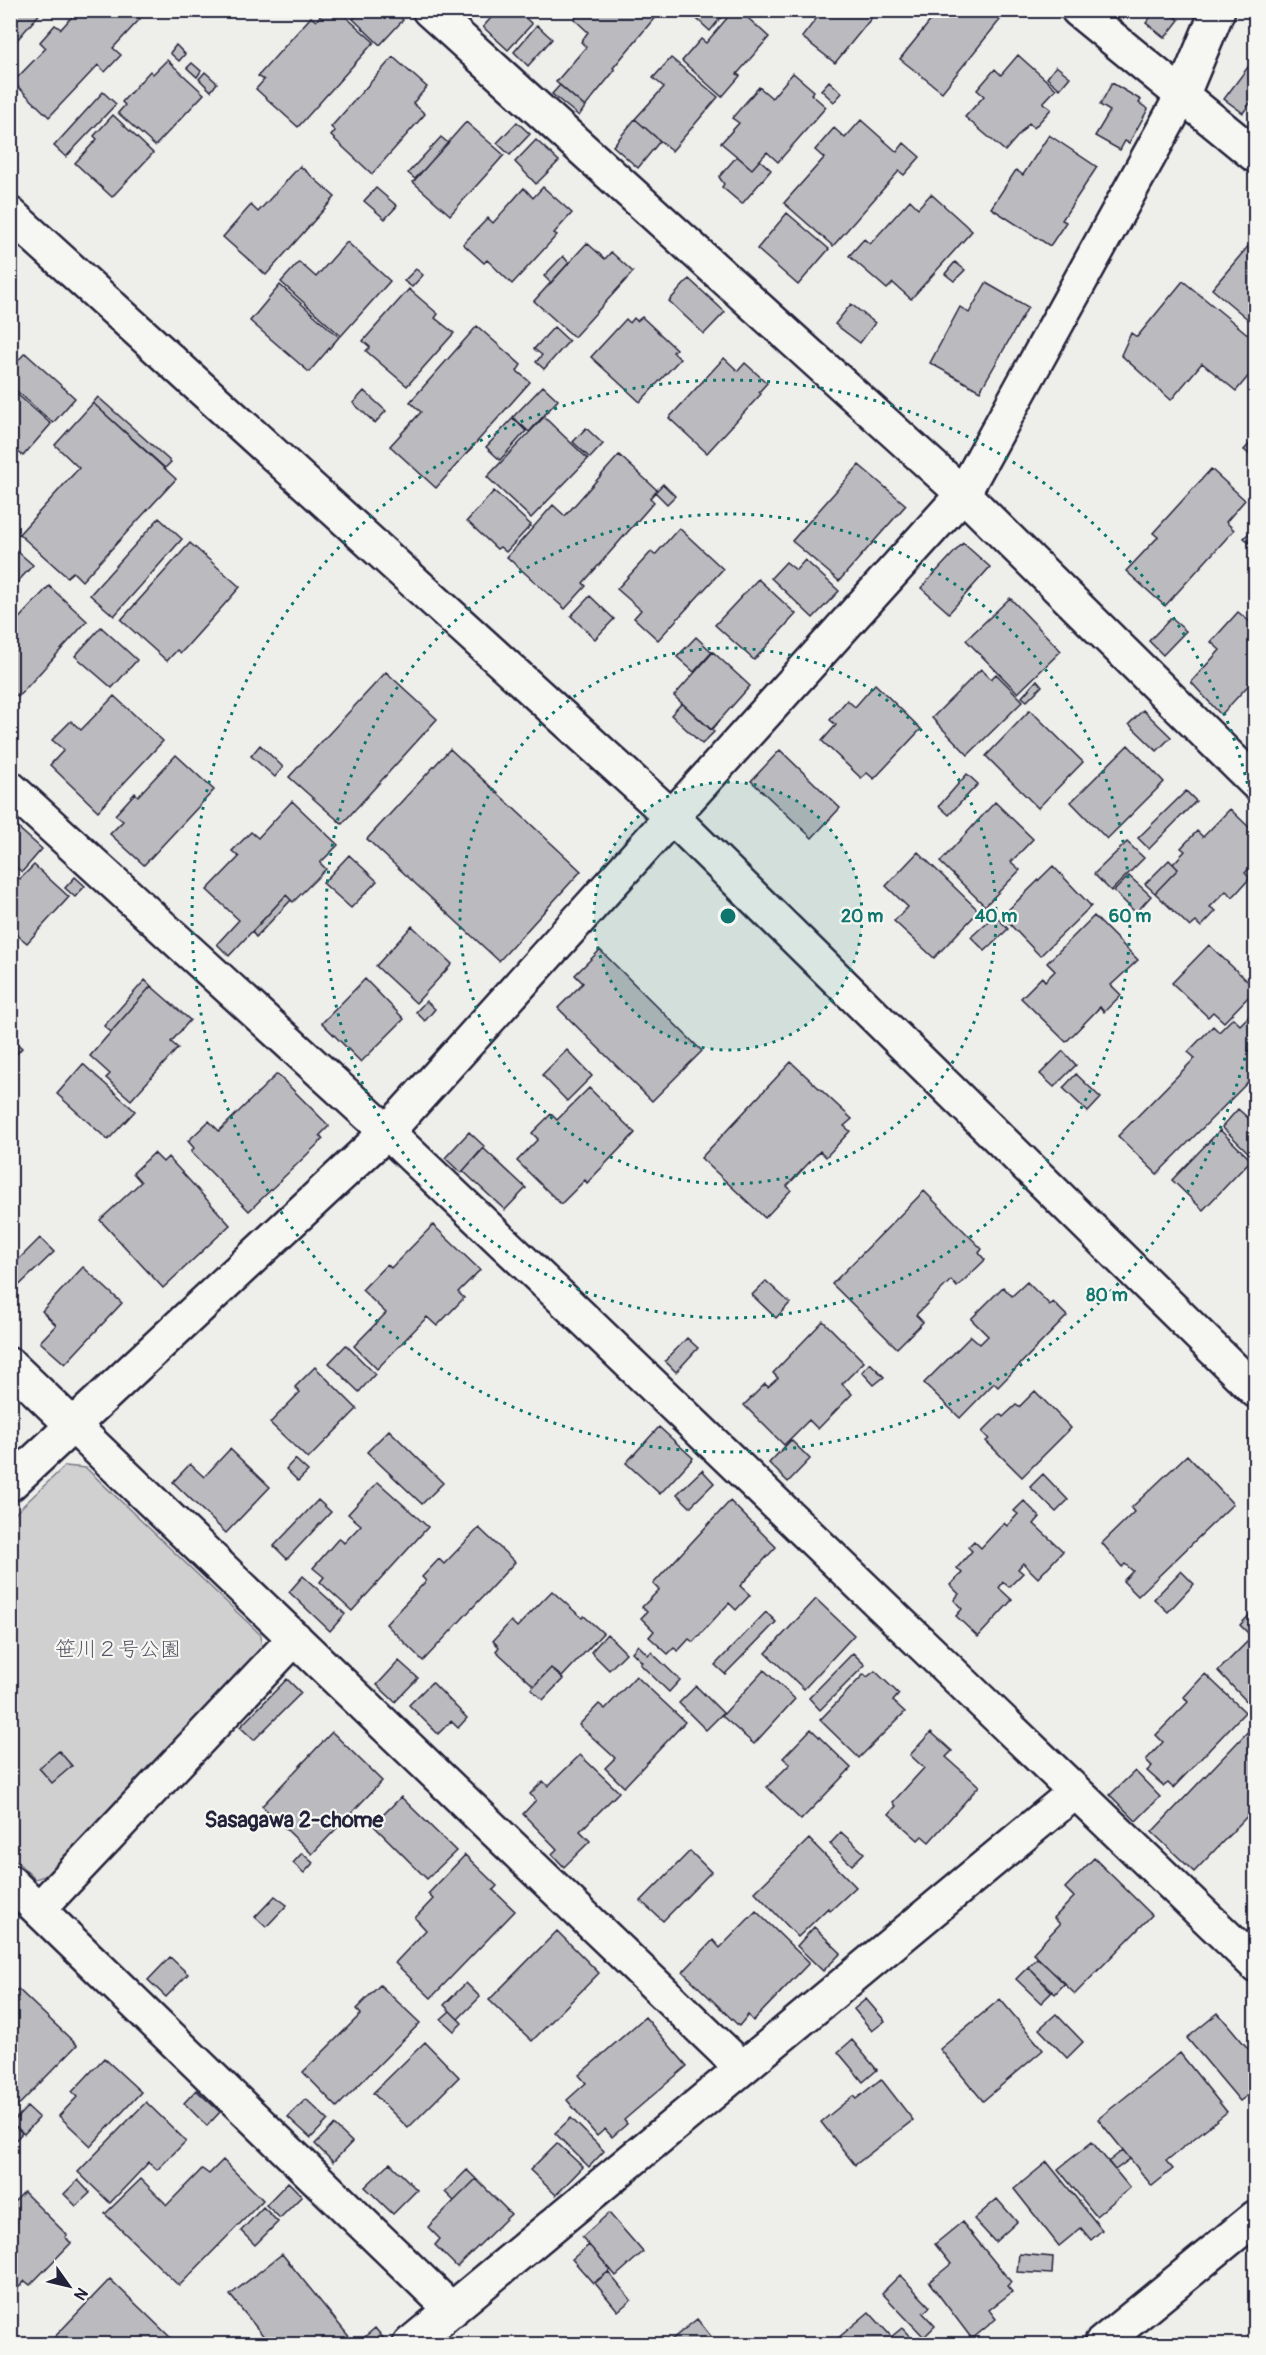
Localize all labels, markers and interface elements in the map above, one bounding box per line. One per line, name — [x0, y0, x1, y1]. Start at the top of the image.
text: 20 m — [841, 905, 883, 928]
text: 40 m — [975, 905, 1017, 928]
text: 60 m — [1109, 905, 1151, 928]
centre of rings — [718, 906, 738, 926]
text: 80 m — [1086, 1284, 1128, 1307]
park label: 笹川２号公園 — [55, 1636, 181, 1663]
district label: Sasagawa 2-chome — [205, 1806, 385, 1834]
north arrow — [39, 2256, 99, 2316]
text: N — [69, 2284, 92, 2304]

